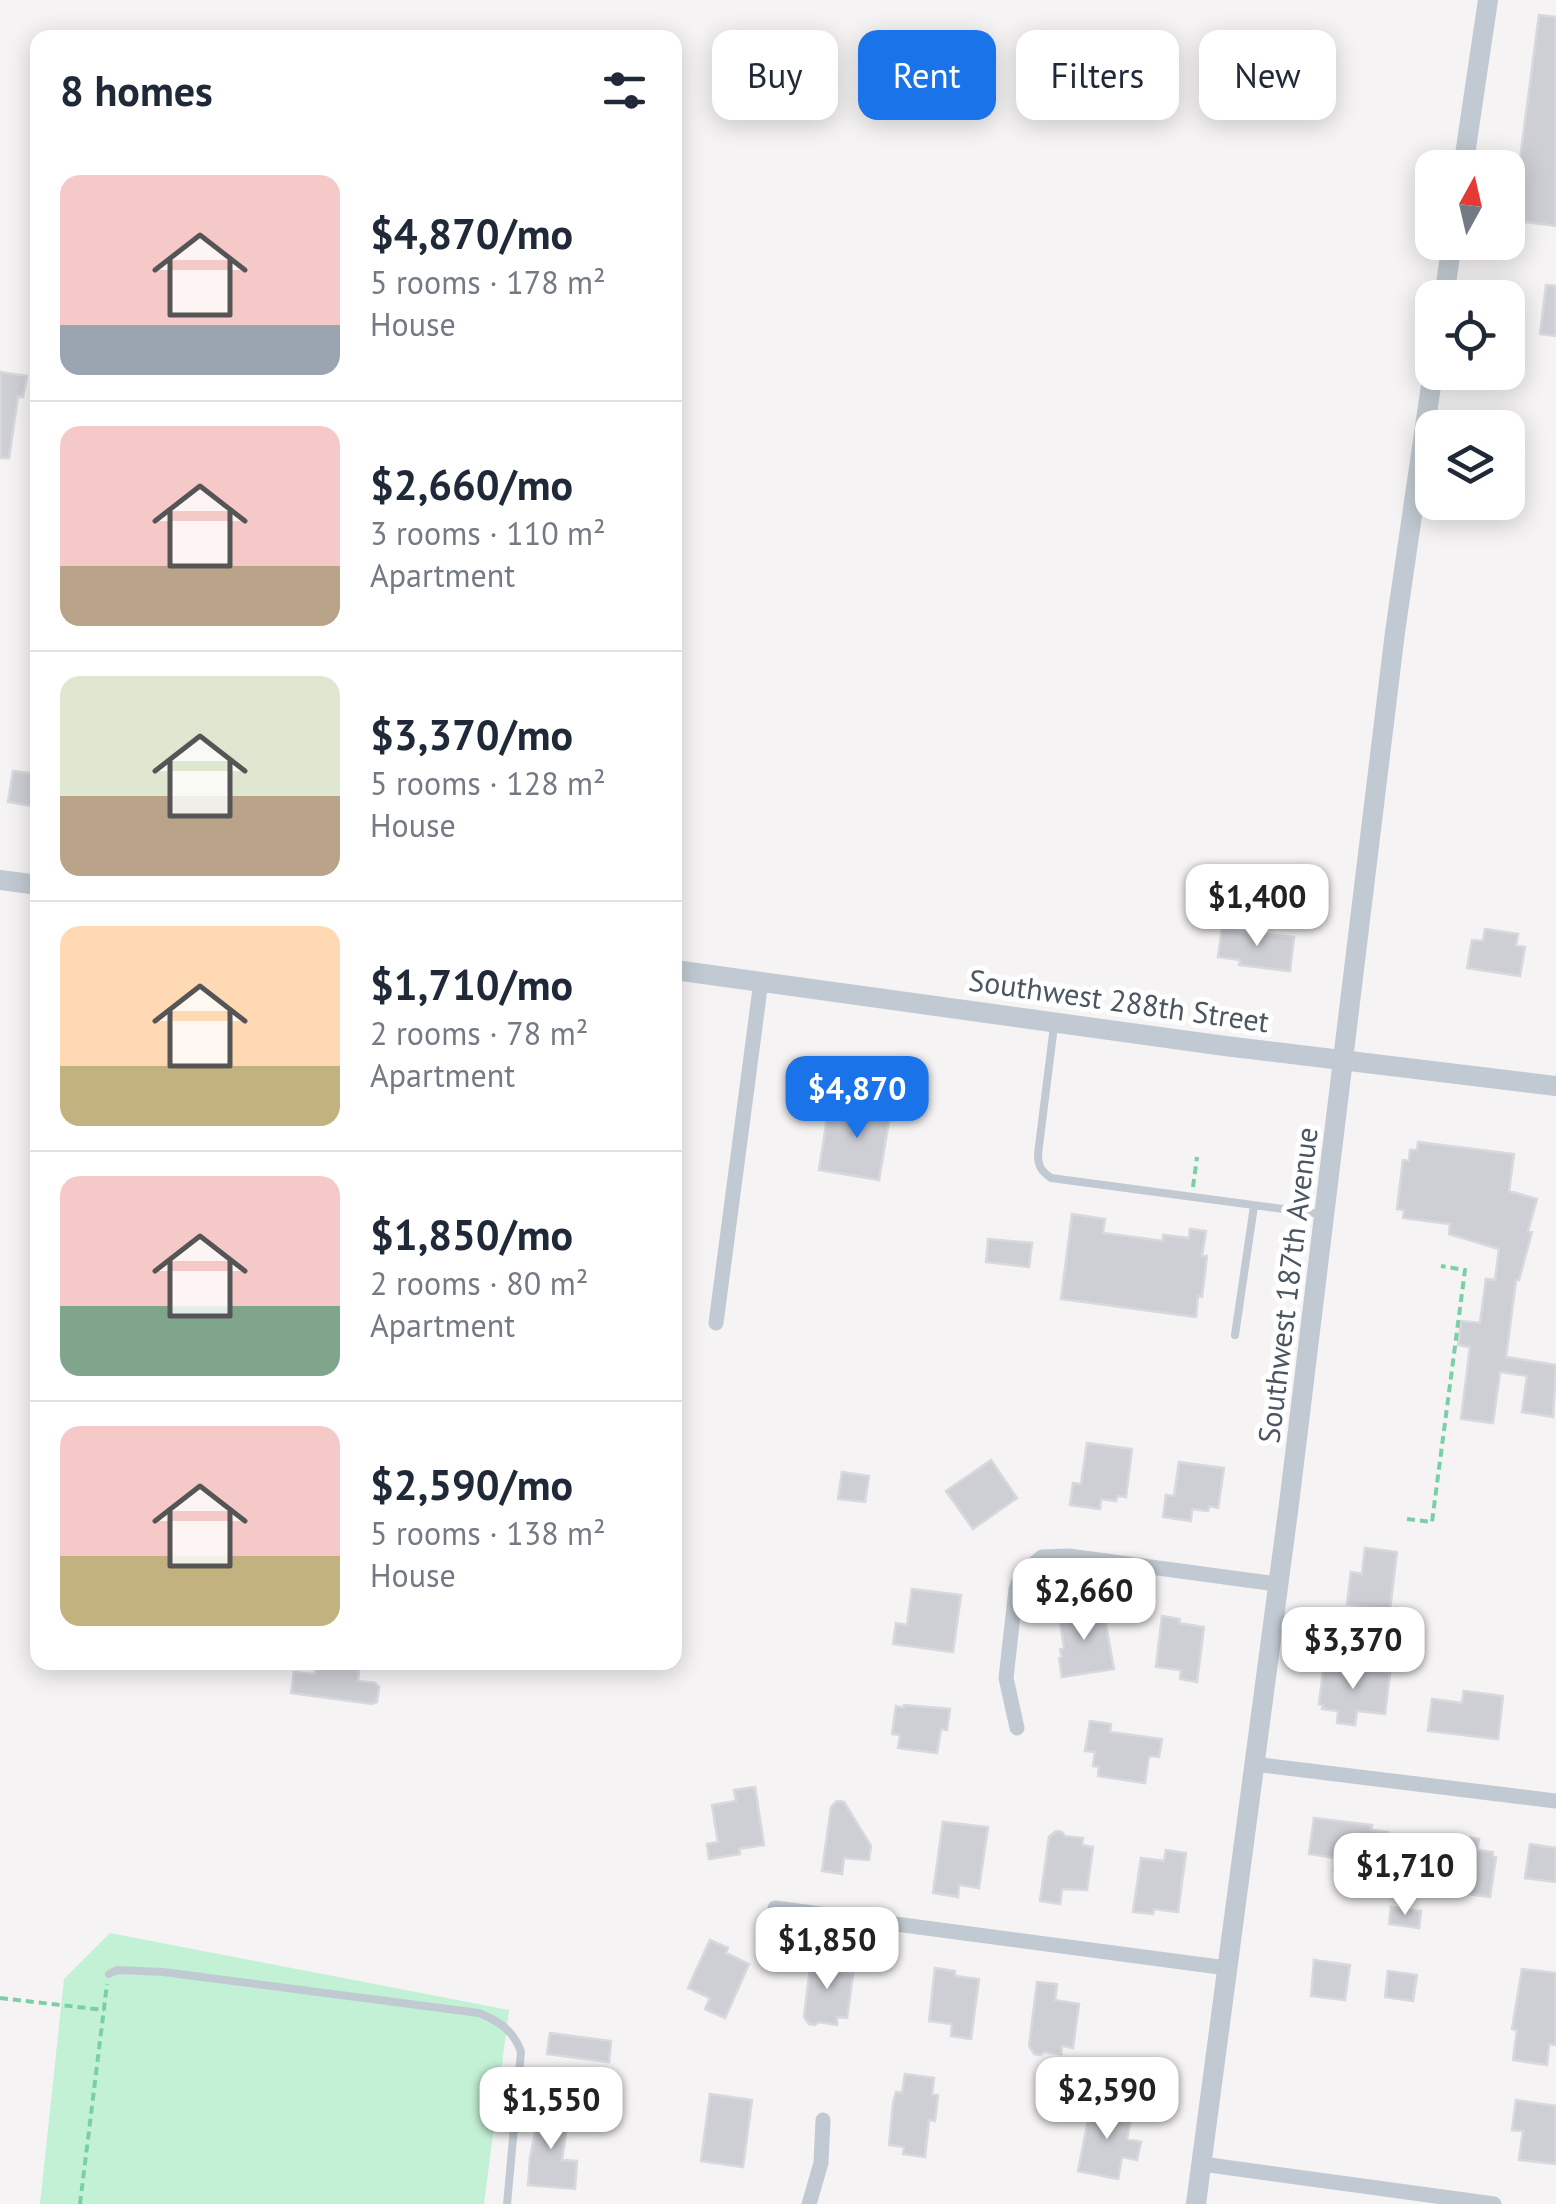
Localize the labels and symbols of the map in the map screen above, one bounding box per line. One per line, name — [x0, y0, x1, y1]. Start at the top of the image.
north arrow — [1415, 150, 1525, 260]
pin: $1,400 — [1176, 864, 1338, 949]
street label: Southwest 288th Street — [966, 960, 1272, 1040]
pin: $4,870 — [776, 1056, 938, 1141]
street label: Southwest 187th Avenue — [1248, 1125, 1326, 1445]
pin: $2,660 — [1003, 1558, 1165, 1643]
pin: $3,370 — [1272, 1607, 1434, 1692]
pin: $1,710 — [1324, 1833, 1486, 1918]
pin: $1,850 — [746, 1907, 908, 1992]
pin: $2,590 — [1026, 2057, 1188, 2142]
pin: $1,550 — [470, 2067, 632, 2152]

